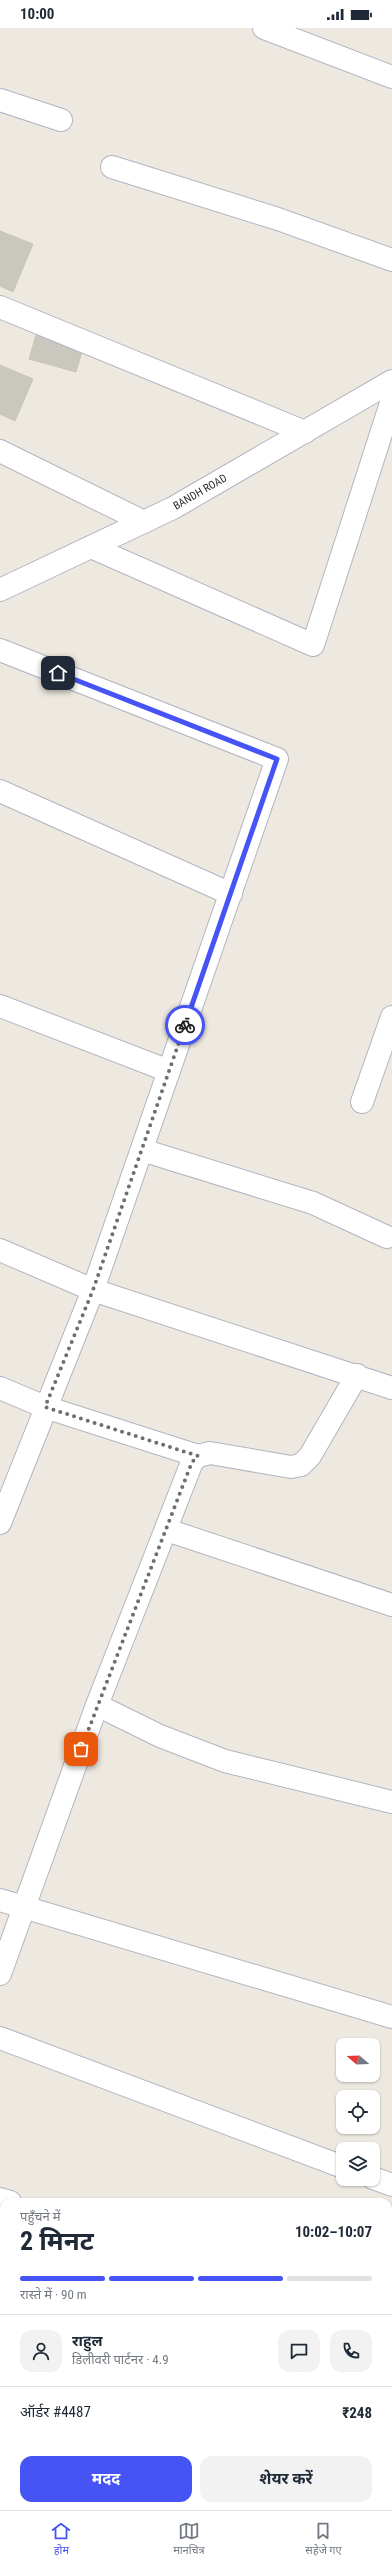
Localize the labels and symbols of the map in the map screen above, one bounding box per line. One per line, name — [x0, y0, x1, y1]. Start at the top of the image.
street label: BANDH ROAD — [171, 471, 229, 513]
pin — [41, 656, 75, 690]
courier — [165, 1005, 205, 1045]
pin — [64, 1732, 98, 1766]
north arrow — [336, 2038, 380, 2082]

